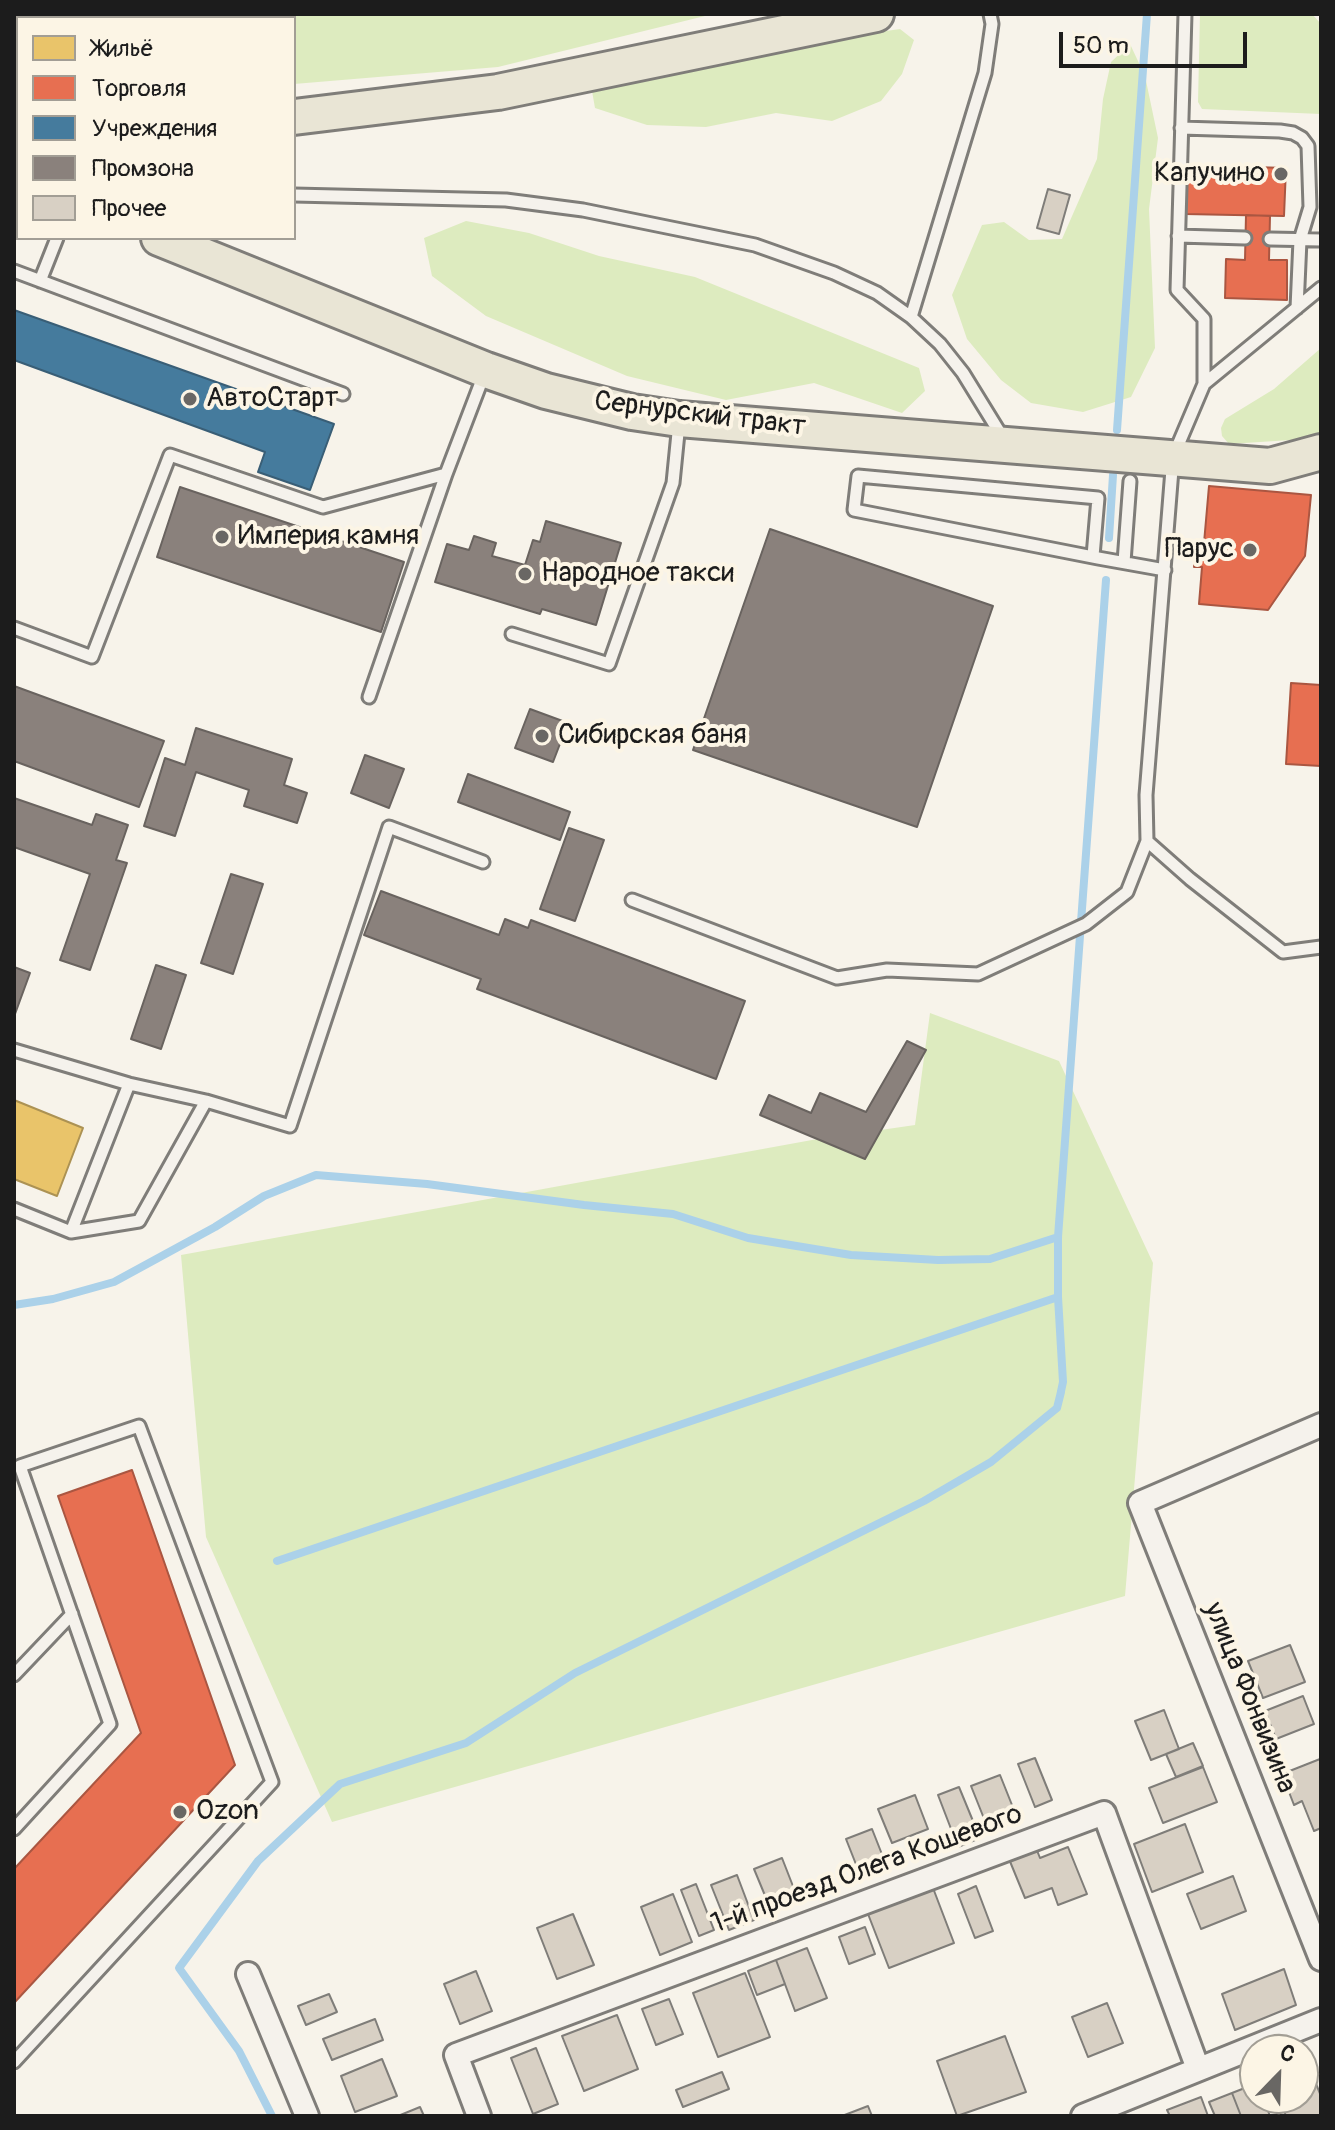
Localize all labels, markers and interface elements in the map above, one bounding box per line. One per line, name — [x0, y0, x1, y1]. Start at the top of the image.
legend — [16, 16, 296, 240]
scale bar — [1063, 16, 1251, 66]
text: 50 m — [1073, 31, 1129, 60]
text: Жильё — [92, 34, 154, 63]
text: Торговля — [92, 74, 186, 103]
text: Учреждения — [92, 114, 217, 143]
text: Промзона — [92, 154, 194, 183]
place label: Капучино — [1154, 157, 1265, 191]
marker: Капучино — [1272, 165, 1290, 183]
text: Прочее — [92, 194, 166, 223]
place label: АвтоСтарт — [206, 382, 339, 416]
street label: Сернурский тракт — [592, 385, 808, 445]
marker: АвтоСтарт — [181, 390, 199, 408]
place label: Империя камня — [238, 520, 419, 554]
marker: Империя камня — [213, 528, 231, 546]
place label: Парус — [1165, 533, 1234, 567]
marker: Парус — [1241, 541, 1259, 559]
place label: Народное такси — [541, 557, 734, 591]
marker: Народное такси — [516, 565, 534, 583]
place label: Сибирская баня — [558, 719, 747, 753]
marker: Сибирская баня — [533, 727, 551, 745]
street label: улица Фонвизина — [1195, 1598, 1303, 1798]
place label: Ozon — [196, 1795, 259, 1829]
street label: 1-й проезд Олега Кошевого — [707, 1798, 1027, 1942]
marker: Ozon — [171, 1803, 189, 1821]
north arrow — [1239, 2034, 1319, 2114]
text: С — [1276, 2038, 1299, 2069]

